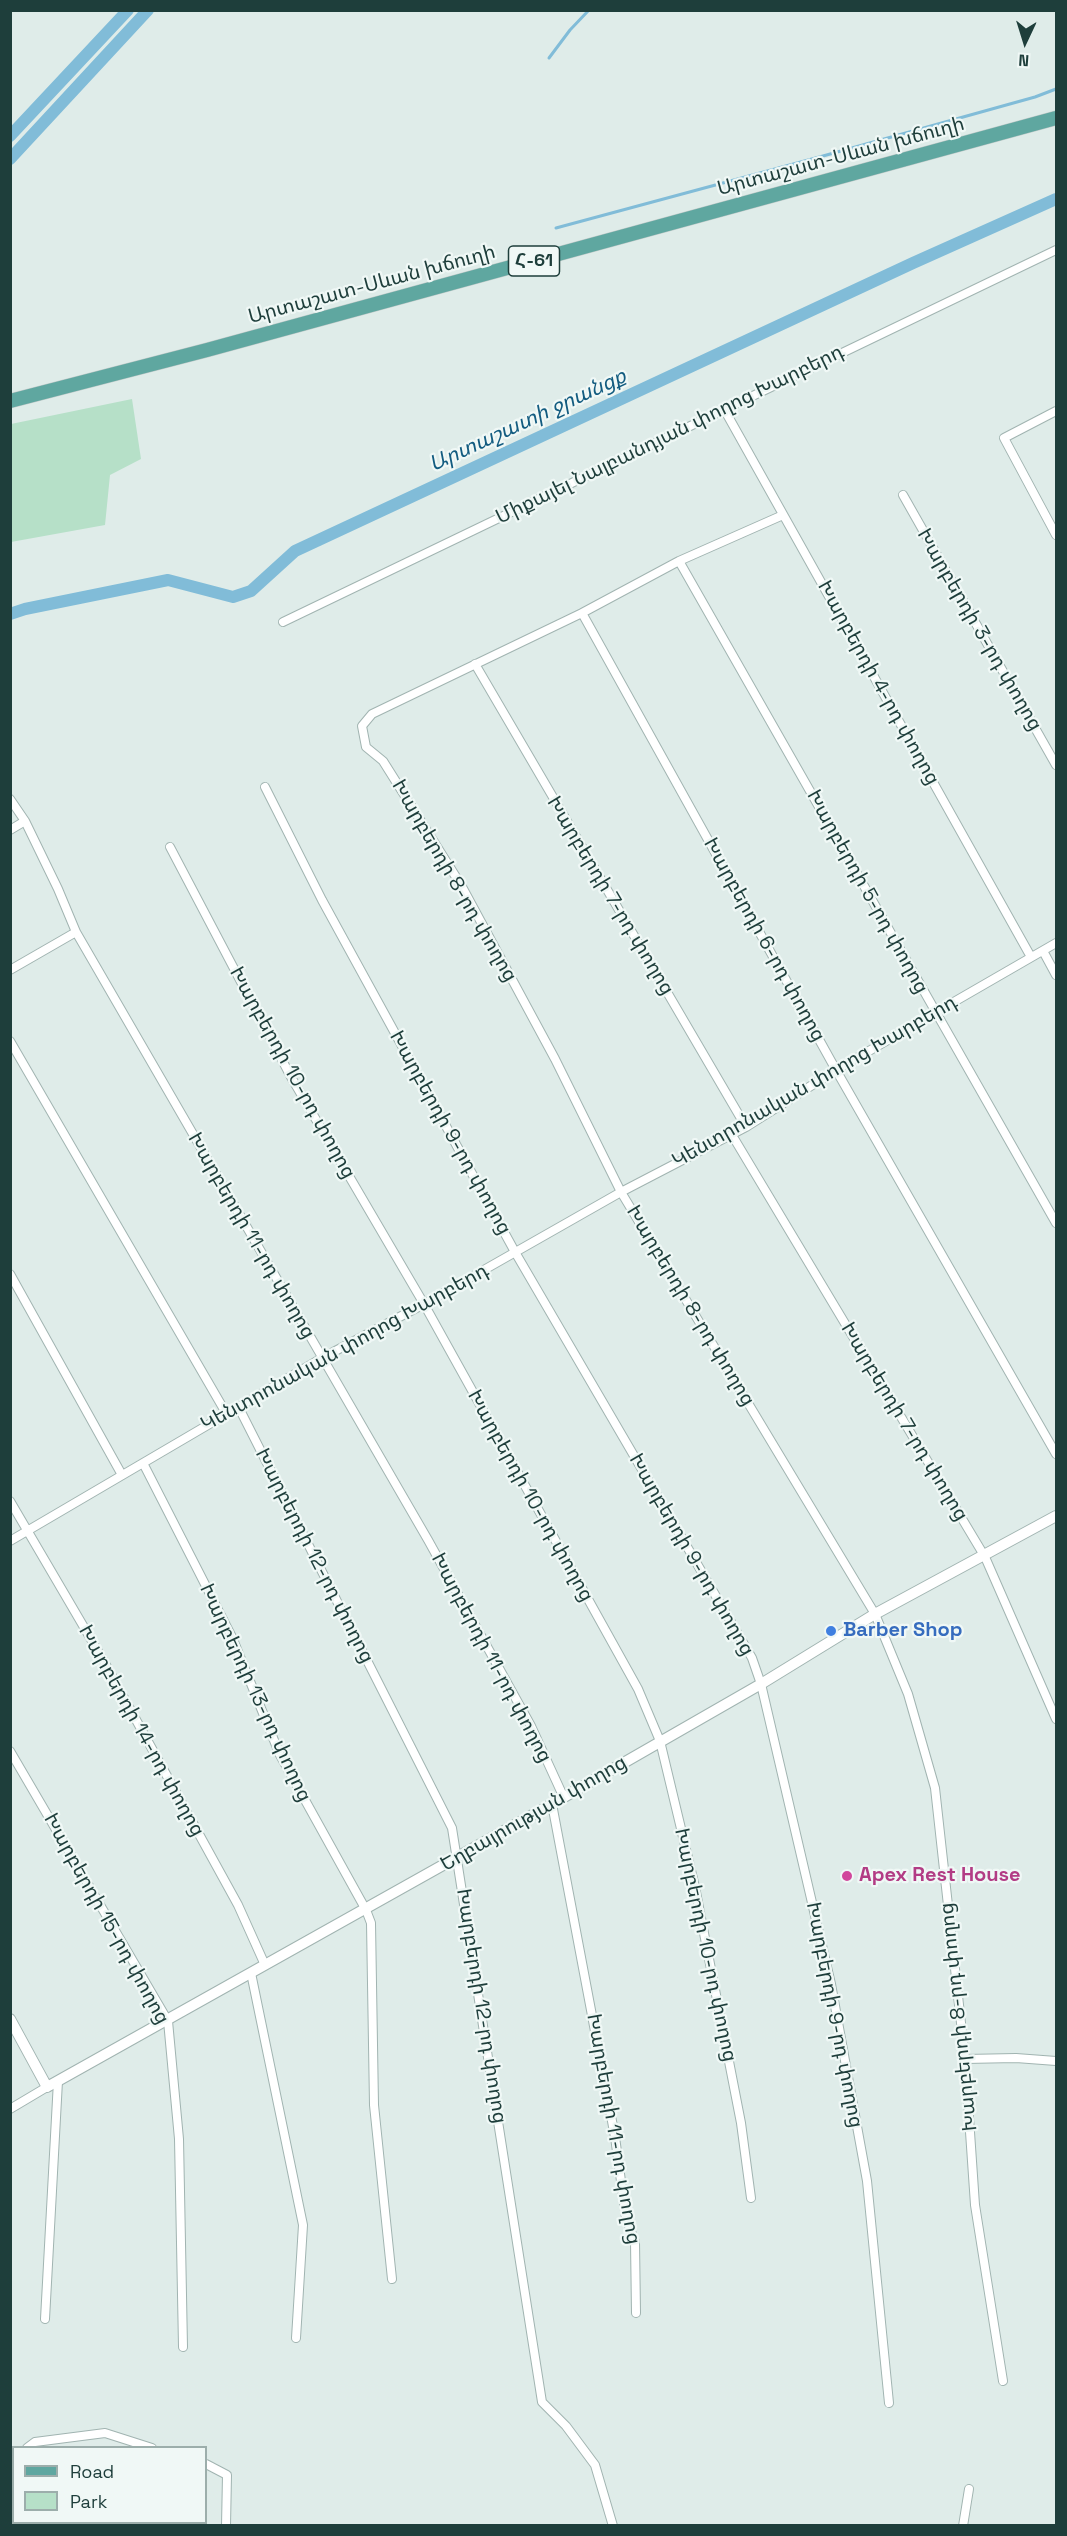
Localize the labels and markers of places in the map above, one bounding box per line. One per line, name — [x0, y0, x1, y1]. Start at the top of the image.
place label: Barber Shop — [843, 1619, 962, 1643]
marker: Barber Shop — [824, 1624, 838, 1638]
place label: Apex Rest House — [859, 1864, 1021, 1888]
marker: Apex Rest House — [840, 1869, 854, 1883]

